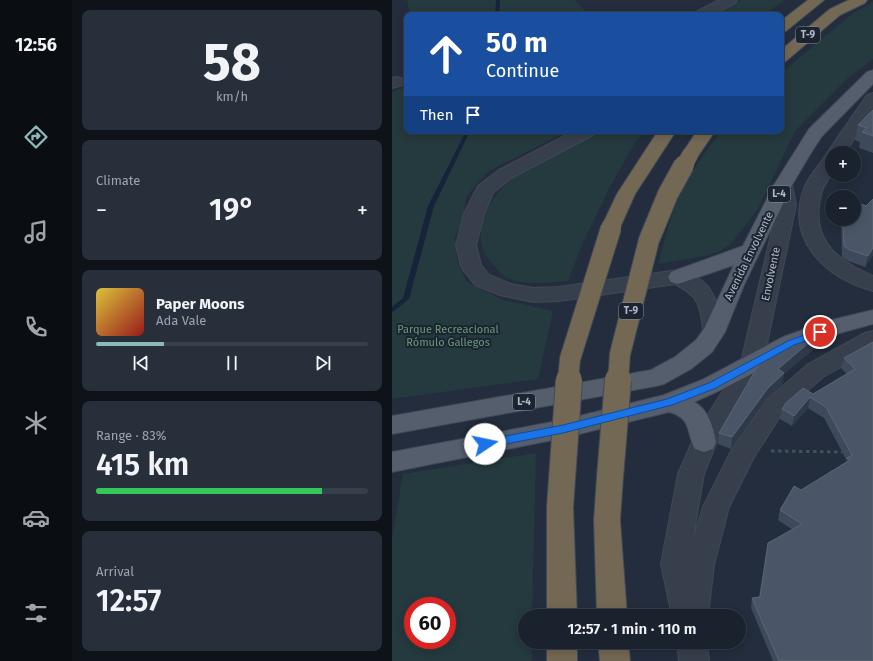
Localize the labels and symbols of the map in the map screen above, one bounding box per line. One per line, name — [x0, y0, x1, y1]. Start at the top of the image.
road number: T-9 — [796, 27, 820, 43]
road number: L-4 — [768, 186, 790, 202]
street label: Avenida Envolvente — [722, 209, 776, 303]
street label: Envolvente — [759, 246, 783, 302]
road number: T-9 — [619, 303, 643, 319]
pin — [803, 315, 837, 349]
park label: Parque Recreacional Rómulo Gallegos — [397, 323, 499, 349]
road number: L-4 — [513, 394, 535, 410]
position arrow — [464, 423, 506, 465]
speed limit sign: 60 — [404, 597, 456, 649]

